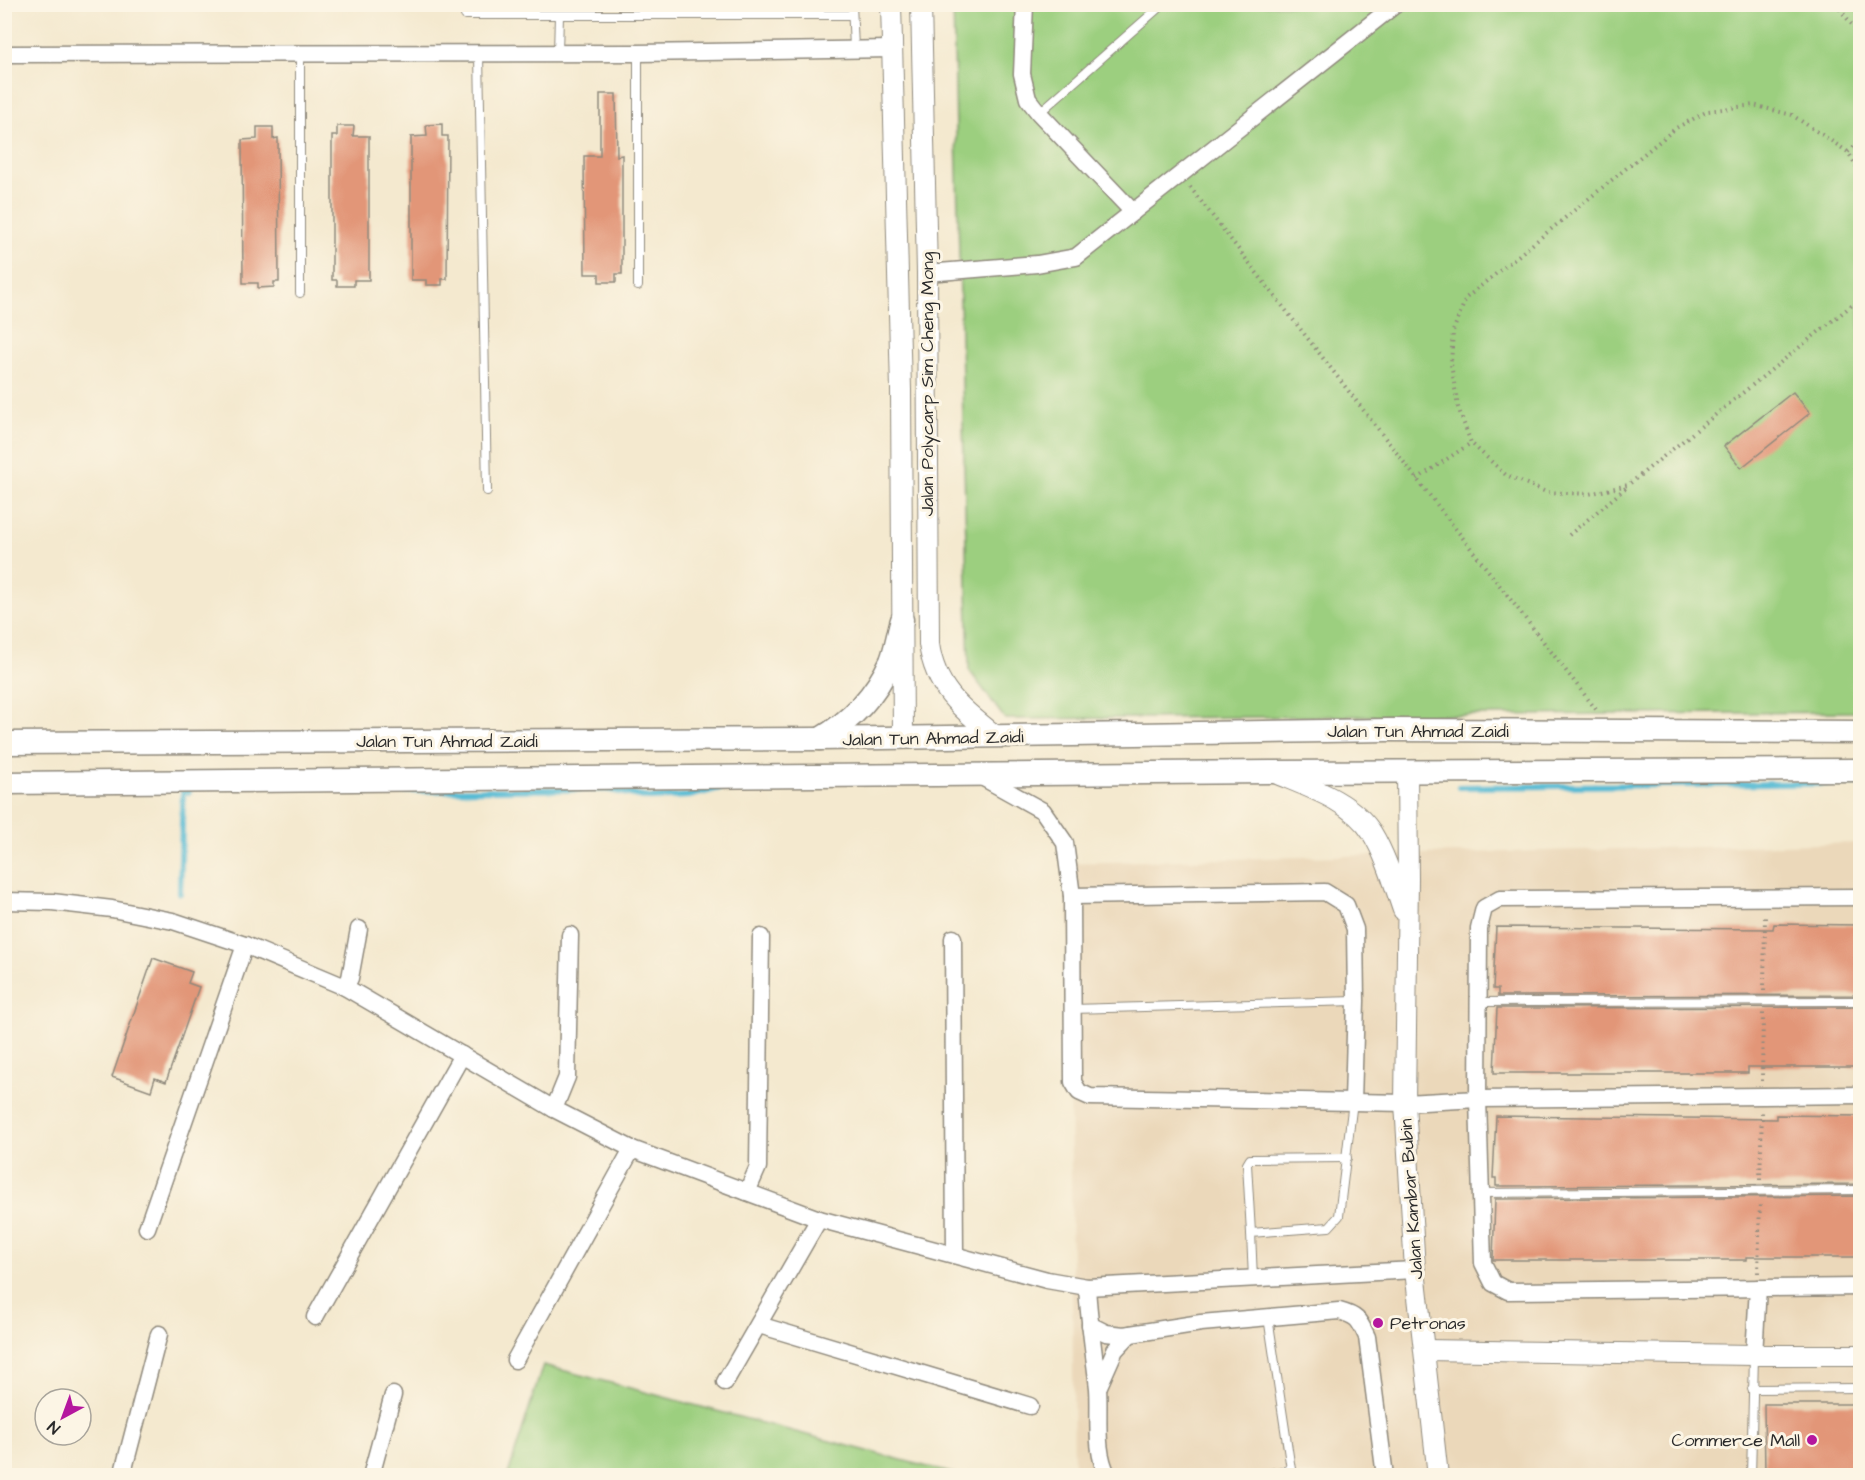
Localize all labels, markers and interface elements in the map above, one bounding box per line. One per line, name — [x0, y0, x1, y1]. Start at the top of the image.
street label: Jalan Polycarp Sim Cheng Mong — [915, 252, 941, 516]
street label: Jalan Tun Ahmad Zaidi — [1327, 719, 1509, 744]
street label: Jalan Tun Ahmad Zaidi — [842, 724, 1024, 753]
street label: Jalan Tun Ahmad Zaidi — [356, 729, 538, 754]
street label: Jalan Kambar Bubin — [1393, 1118, 1430, 1280]
place label: Petronas — [1390, 1311, 1466, 1336]
marker: Petronas — [1371, 1316, 1385, 1330]
north arrow — [33, 1387, 93, 1447]
text: N — [43, 1416, 65, 1439]
place label: Commerce Mall — [1671, 1428, 1800, 1453]
marker: Commerce Mall — [1805, 1433, 1819, 1447]

